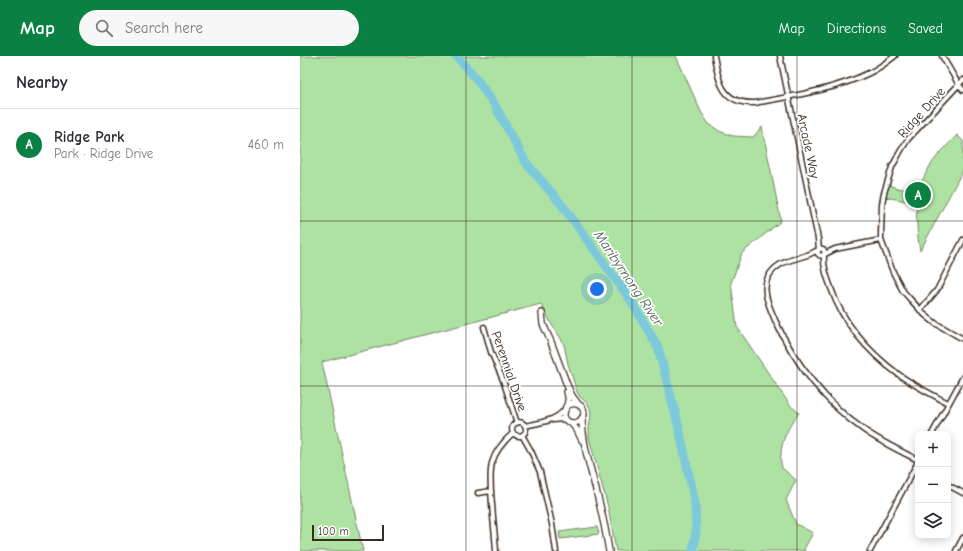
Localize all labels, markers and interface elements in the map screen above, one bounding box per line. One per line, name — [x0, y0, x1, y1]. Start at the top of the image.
search box — [79, 10, 359, 46]
text: Map — [20, 17, 55, 39]
icon: search — [93, 17, 115, 39]
text: Search here — [125, 19, 203, 37]
text: Map — [778, 20, 805, 37]
text: Directions — [827, 20, 886, 37]
text: Saved — [908, 20, 943, 37]
text: Nearby — [16, 73, 67, 92]
street label: Ridge Drive — [895, 83, 948, 141]
street label: Arcade Way — [794, 112, 823, 180]
text: Ridge Park — [54, 128, 124, 146]
text: A — [25, 137, 33, 152]
text: 460 m — [248, 137, 284, 152]
text: Park · Ridge Drive — [54, 146, 153, 161]
pin: A — [905, 180, 931, 210]
water label: Maribyrnong River — [590, 226, 668, 331]
your location — [587, 279, 607, 299]
street label: Perennial Drive — [489, 329, 530, 414]
map controls — [915, 431, 951, 539]
button: + — [915, 431, 951, 467]
button: − — [915, 467, 951, 503]
button: layers — [915, 503, 951, 539]
scale bar — [312, 523, 384, 542]
text: 100 m — [318, 525, 349, 538]

